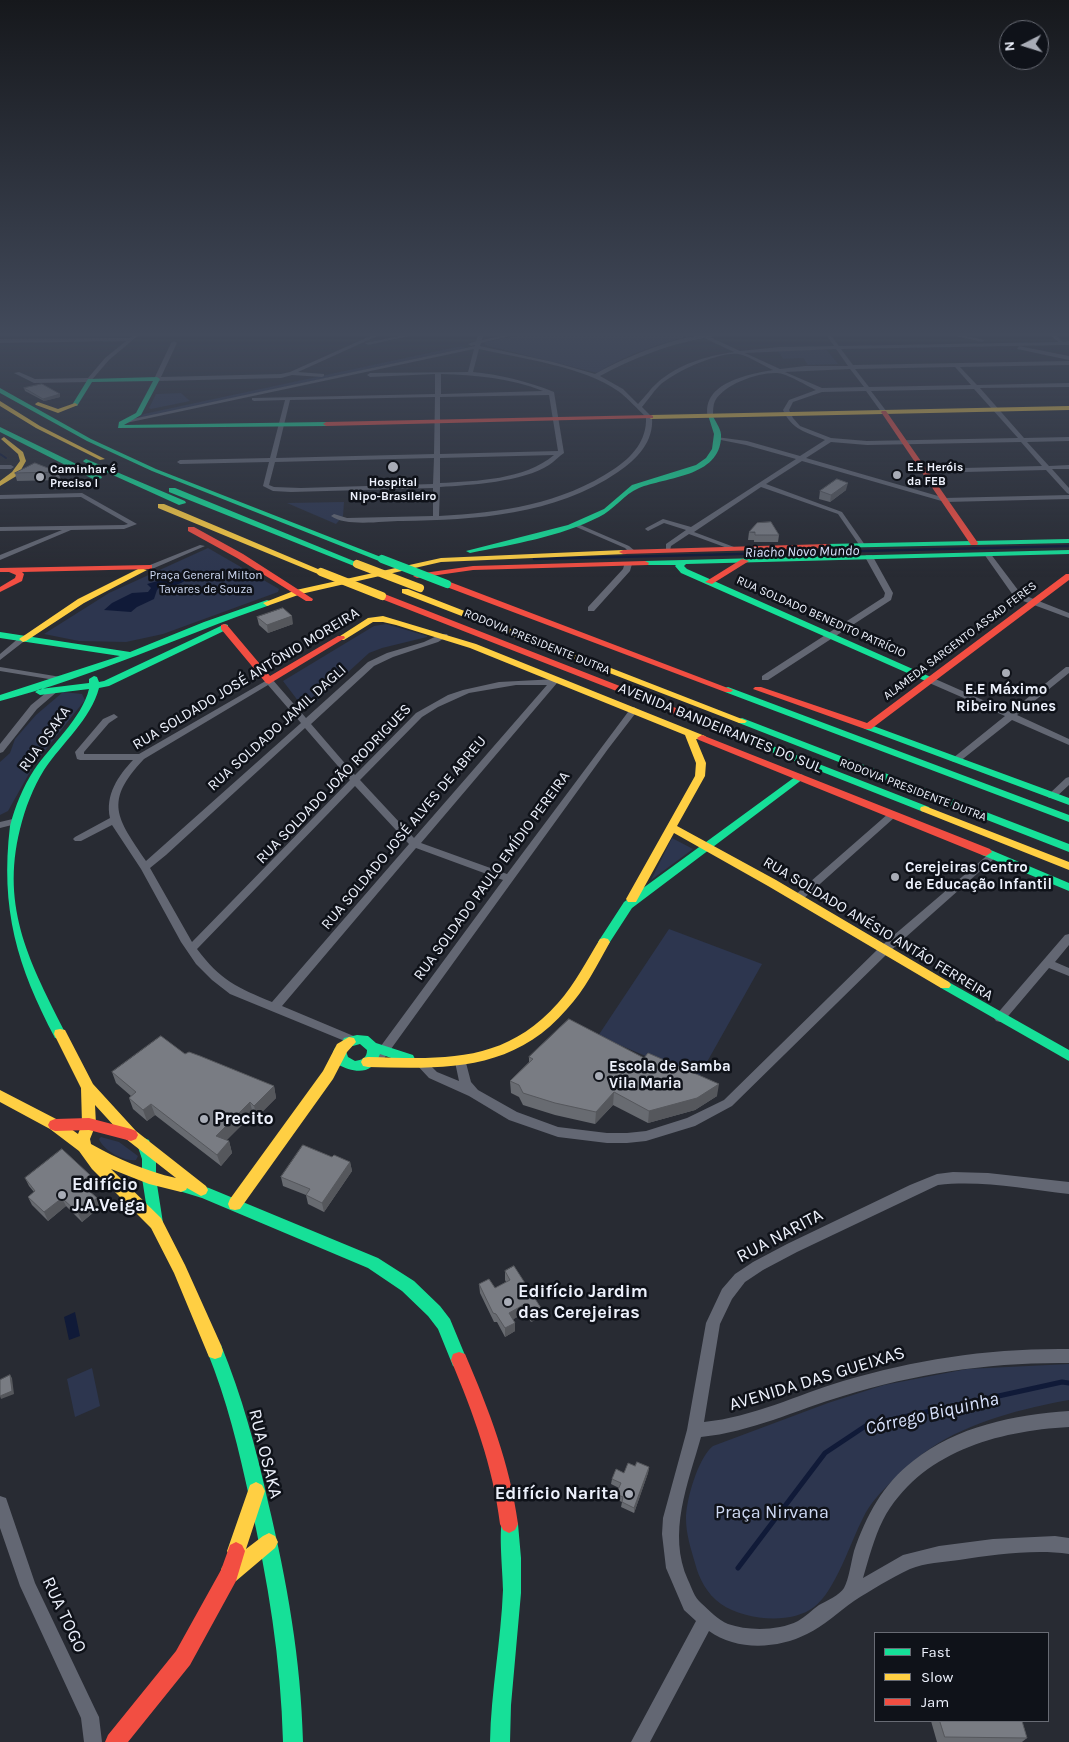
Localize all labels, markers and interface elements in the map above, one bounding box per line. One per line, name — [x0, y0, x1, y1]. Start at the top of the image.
north arrow — [999, 20, 1049, 70]
text: N — [1001, 41, 1018, 52]
marker: Hospital Nipo-Brasileiro — [386, 460, 400, 474]
place label: E.E Heróis da FEB — [907, 461, 963, 489]
place label: Caminhar é Preciso I — [50, 463, 116, 491]
marker: E.E Heróis da FEB — [891, 469, 903, 481]
marker: Caminhar é Preciso I — [34, 471, 46, 483]
place label: Hospital Nipo-Brasileiro — [350, 476, 436, 504]
water label: Riacho Novo Mundo — [745, 543, 859, 561]
park label: Praça General Milton Tavares de Souza — [149, 569, 263, 597]
street label: RUA SOLDADO BENEDITO PATRÍCIO — [734, 573, 908, 661]
street label: ALAMEDA SARGENTO ASSAD FERES — [881, 579, 1039, 703]
street label: RUA SOLDADO JOSÉ ANTÔNIO MOREIRA — [129, 604, 363, 754]
street label: RODOVIA PRESIDENTE DUTRA — [462, 606, 612, 678]
street label: RUA SOLDADO JAMIL DAGLI — [204, 661, 350, 795]
marker: E.E Máximo Ribeiro Nunes — [1000, 667, 1012, 679]
street label: AVENIDA BANDEIRANTES DO SUL — [616, 679, 824, 777]
place label: E.E Máximo Ribeiro Nunes — [956, 681, 1056, 716]
street label: RUA SOLDADO JOÃO RODRIGUES — [253, 700, 415, 868]
street label: RUA OSAKA — [15, 703, 75, 775]
street label: RUA SOLDADO JOSÉ ALVES DE ABREU — [318, 733, 490, 933]
street label: RODOVIA PRESIDENTE DUTRA — [837, 755, 989, 825]
street label: RUA SOLDADO PAULO EMÍDIO PEREIRA — [410, 768, 574, 984]
street label: RUA SOLDADO ANÉSIO ANTÃO FERREIRA — [760, 853, 996, 1005]
place label: Cerejeiras Centro de Educação Infantil — [905, 859, 1052, 894]
marker: Cerejeiras Centro de Educação Infantil — [889, 871, 901, 883]
place label: Escola de Samba Vila Maria — [609, 1058, 731, 1093]
marker: Escola de Samba Vila Maria — [593, 1070, 605, 1082]
place label: Precito — [214, 1108, 274, 1130]
marker: Precito — [198, 1113, 210, 1125]
place label: Edifício J.A.Veiga — [72, 1174, 146, 1216]
marker: Edifício J.A.Veiga — [56, 1189, 68, 1201]
street label: RUA NARITA — [733, 1204, 827, 1268]
place label: Edifício Jardim das Cerejeiras — [518, 1281, 648, 1324]
marker: Edifício Jardim das Cerejeiras — [502, 1296, 514, 1308]
street label: AVENIDA DAS GUEIXAS — [727, 1342, 907, 1416]
water label: Córrego Biquinha — [863, 1388, 1001, 1440]
street label: RUA OSAKA — [243, 1407, 287, 1501]
place label: Edifício Narita — [495, 1483, 619, 1505]
marker: Edifício Narita — [623, 1488, 635, 1500]
park label: Praça Nirvana — [715, 1502, 829, 1524]
street label: RUA TOGO — [37, 1574, 91, 1656]
legend — [874, 1632, 1049, 1722]
text: Fast — [921, 1643, 950, 1661]
text: Slow — [921, 1668, 953, 1686]
text: Jam — [921, 1693, 949, 1711]

